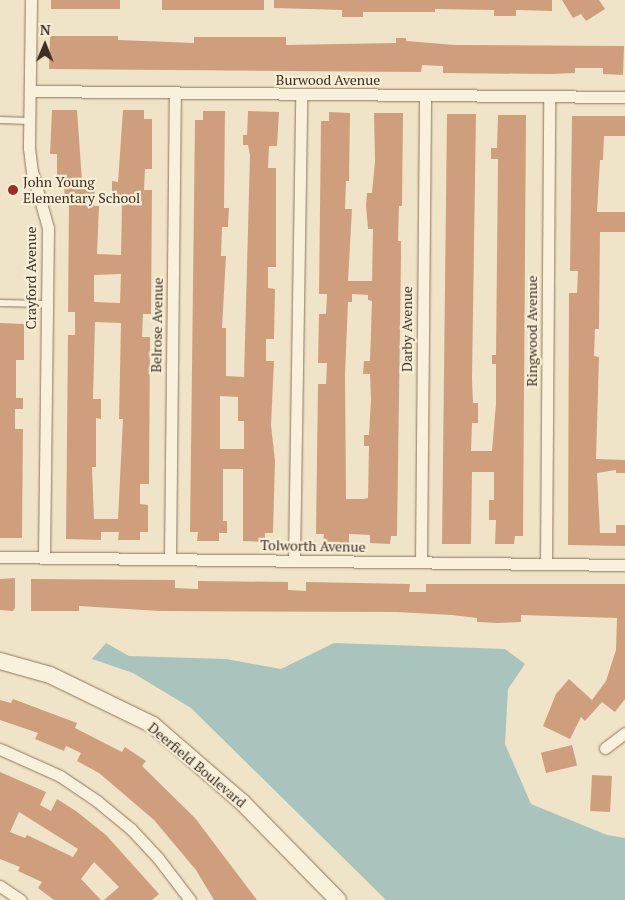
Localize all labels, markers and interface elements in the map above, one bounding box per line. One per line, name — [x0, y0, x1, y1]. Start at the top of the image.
north arrow — [20, 20, 70, 70]
text: N — [40, 20, 51, 39]
street label: Burwood Avenue — [276, 72, 380, 88]
place label: John Young Elementary School — [23, 174, 140, 206]
marker: John Young Elementary School — [7, 184, 19, 196]
street label: Crayford Avenue — [23, 226, 39, 330]
street label: Ringwood Avenue — [524, 275, 540, 387]
street label: Belrose Avenue — [148, 277, 166, 373]
street label: Darby Avenue — [399, 286, 415, 372]
street label: Tolworth Avenue — [260, 537, 366, 555]
street label: Deerfield Boulevard — [145, 719, 249, 811]

